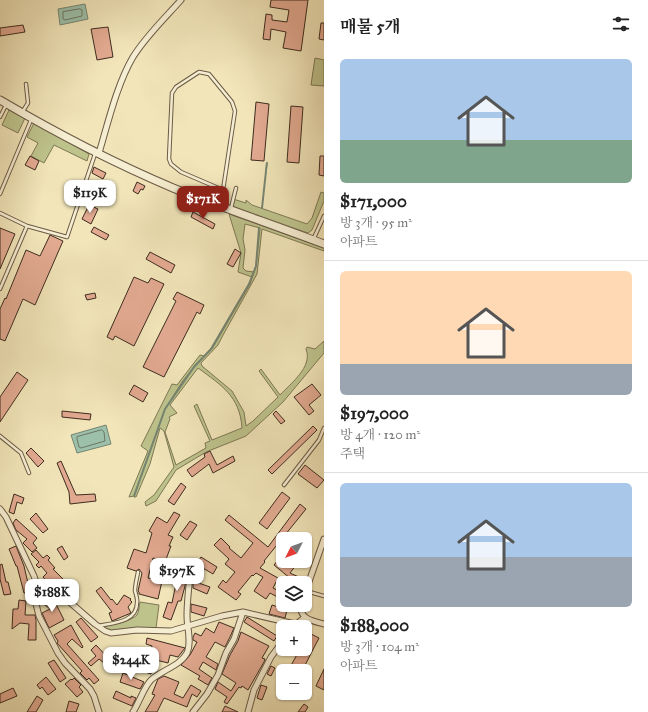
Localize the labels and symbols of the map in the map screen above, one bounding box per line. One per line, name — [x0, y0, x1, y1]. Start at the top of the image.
pin: $119K — [62, 180, 118, 214]
pin: $171K — [175, 186, 231, 220]
north arrow — [276, 532, 312, 568]
pin: $197K — [149, 558, 205, 592]
pin: $188K — [24, 579, 80, 613]
pin: $244K — [103, 647, 159, 681]

